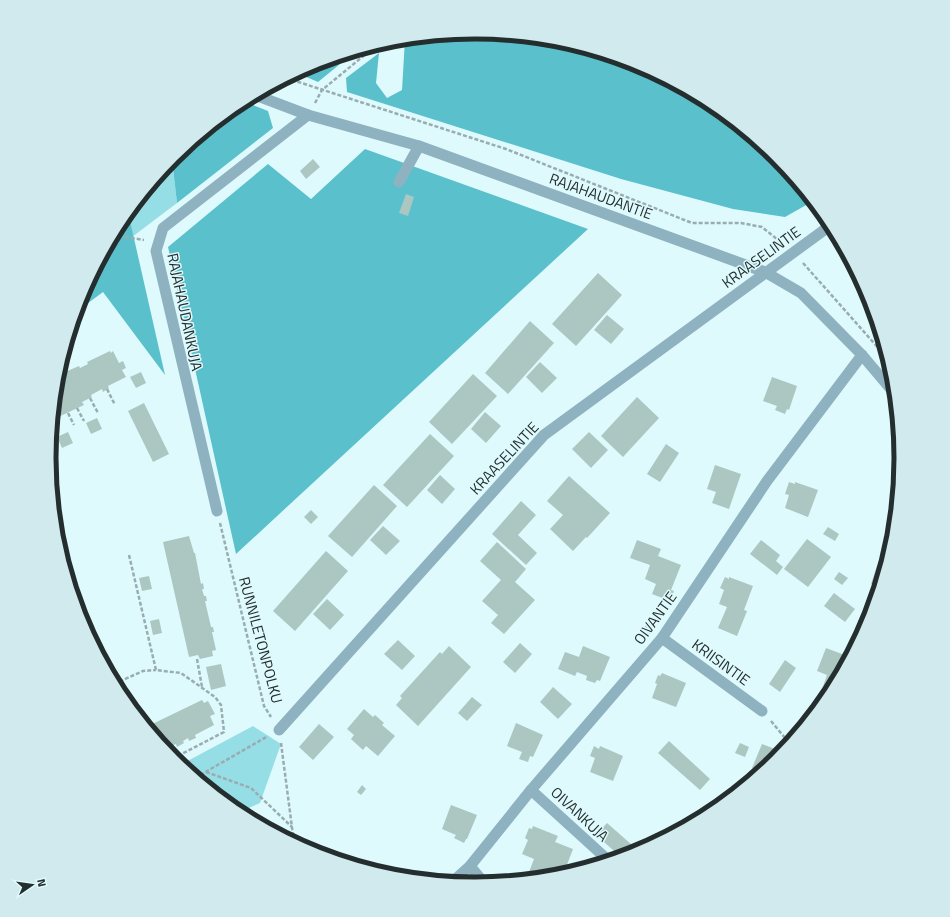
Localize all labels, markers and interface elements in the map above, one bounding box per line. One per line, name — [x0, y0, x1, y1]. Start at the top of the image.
street label: RAJAHAUDANTIE — [546, 167, 656, 225]
street label: KRAASELINTIE — [717, 220, 805, 294]
street label: RAJAHAUDANKUJA — [161, 251, 209, 373]
street label: KRAASELINTIE — [464, 416, 544, 500]
street label: RUNNILETONPOLKU — [233, 574, 289, 706]
street label: OIVANTIE — [628, 587, 682, 649]
street label: KRIISINTIE — [687, 633, 755, 691]
street label: OIVANKUJA — [546, 781, 614, 847]
north arrow — [12, 865, 52, 905]
text: N — [33, 877, 50, 888]

